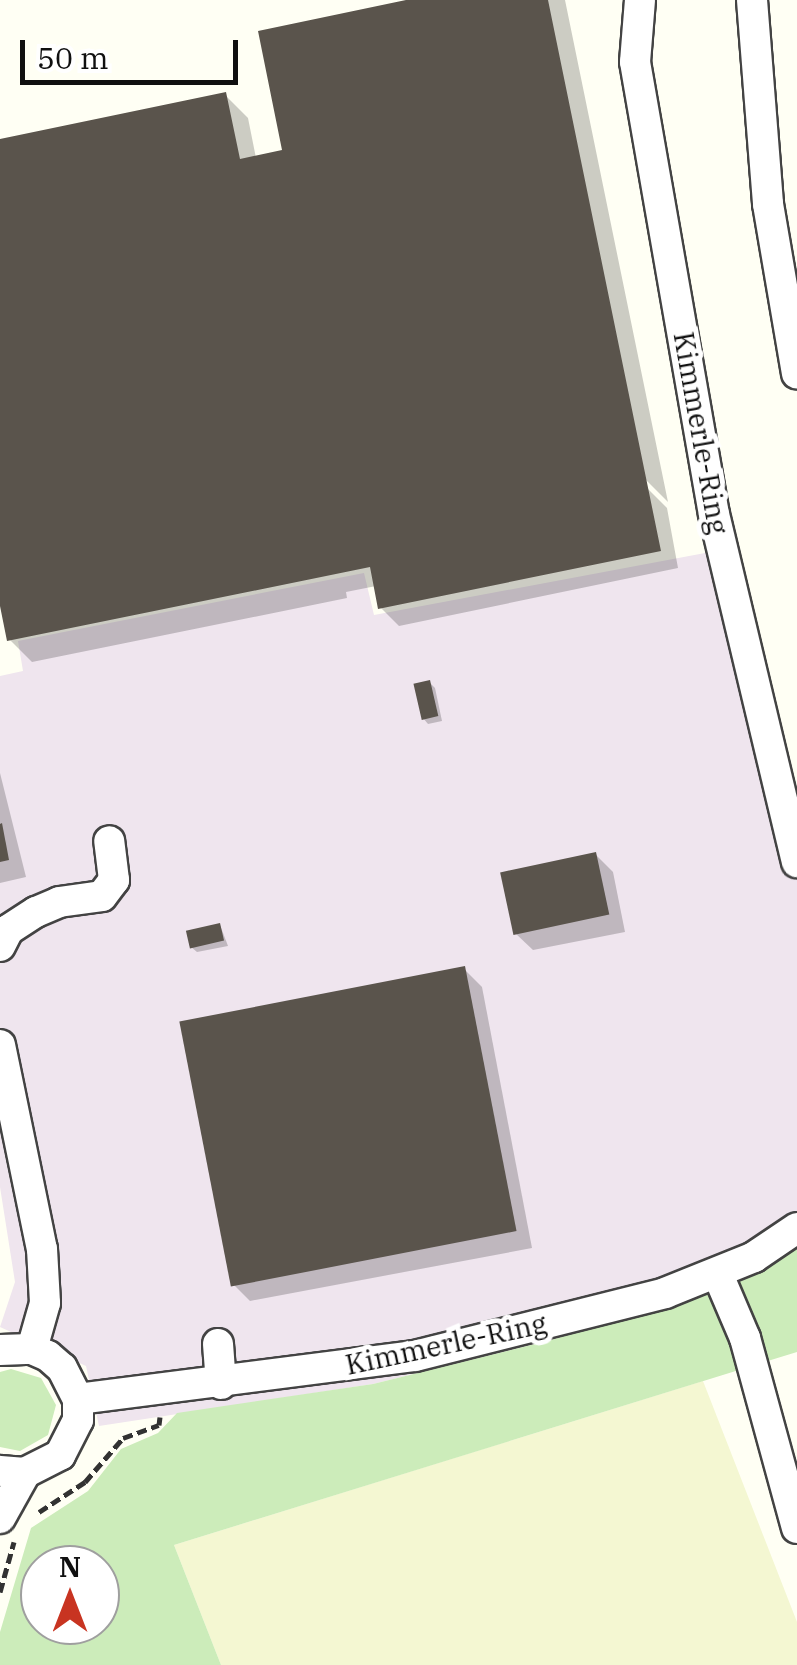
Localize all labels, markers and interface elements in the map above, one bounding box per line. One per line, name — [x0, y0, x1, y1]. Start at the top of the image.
scale bar — [25, 20, 242, 82]
text: 50 m — [37, 38, 109, 77]
street label: Kimmerle-Ring — [667, 329, 735, 537]
street label: Kimmerle-Ring — [342, 1306, 550, 1382]
north arrow — [20, 1545, 120, 1645]
text: N — [59, 1548, 81, 1585]

